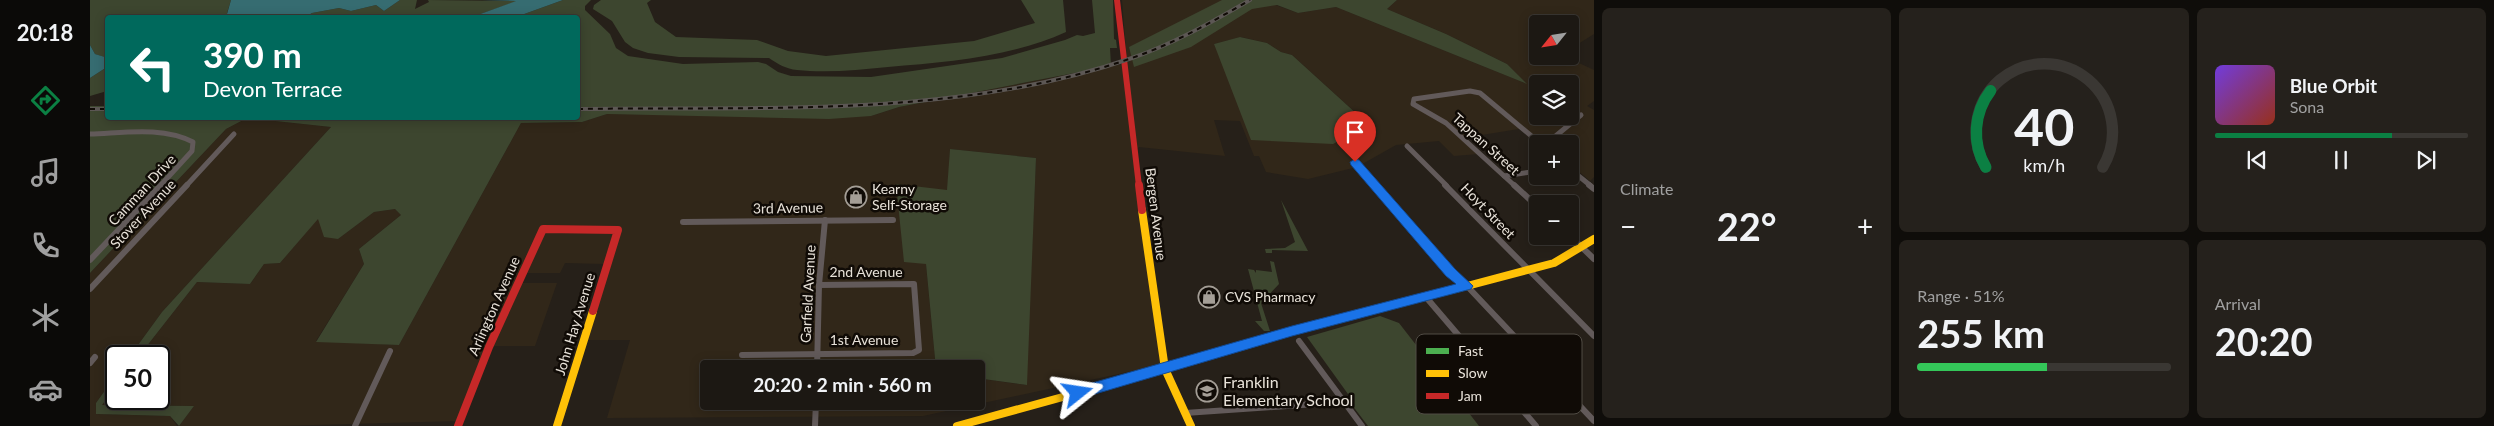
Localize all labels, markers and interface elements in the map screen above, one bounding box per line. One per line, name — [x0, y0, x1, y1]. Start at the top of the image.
north arrow — [1529, 15, 1579, 65]
map controls — [1529, 15, 1579, 245]
text: 20:18 — [17, 19, 73, 46]
text: 390 m — [203, 33, 302, 75]
icon: left — [120, 35, 185, 100]
text: Blue Orbit — [2290, 74, 2377, 97]
text: Devon Terrace — [203, 75, 342, 102]
button: layers — [1529, 75, 1579, 125]
icon: directions — [28, 83, 63, 118]
text: 40 — [2014, 95, 2074, 157]
text: Sona — [2290, 97, 2324, 116]
street label: Tappan Street — [1449, 109, 1523, 178]
pin — [1334, 111, 1376, 162]
icon: arrive — [1341, 118, 1369, 146]
button: + — [1529, 135, 1579, 185]
icon: previous — [2243, 146, 2271, 174]
icon: pause — [2327, 146, 2355, 174]
icon: next — [2412, 146, 2440, 174]
street label: Camman Drive — [104, 151, 179, 229]
text: km/h — [2023, 154, 2065, 176]
icon: music — [28, 155, 63, 190]
street label: Bergen Avenue — [1142, 167, 1171, 261]
street label: Stover Avenue — [106, 175, 179, 252]
street label: Hoyt Street — [1458, 179, 1519, 242]
text: Climate — [1620, 179, 1673, 198]
place label: Kearny Self-Storage — [872, 180, 947, 213]
shop icon: Kearny Self-Storage — [844, 185, 868, 209]
button: − — [1529, 195, 1579, 245]
street label: 3rd Avenue — [753, 198, 823, 217]
text: 22° — [1717, 203, 1777, 249]
text: − — [1620, 209, 1636, 243]
text: + — [1857, 209, 1873, 243]
icon: phone — [28, 228, 63, 263]
street label: Garfield Avenue — [796, 244, 819, 343]
street label: Arlington Avenue — [464, 254, 523, 358]
street label: 2nd Avenue — [829, 263, 903, 280]
street label: John Hay Avenue — [551, 270, 598, 377]
shop icon: CVS Pharmacy — [1197, 285, 1221, 309]
text: Range · 51% — [1917, 286, 2005, 305]
place label: CVS Pharmacy — [1225, 288, 1316, 305]
text: Arrival — [2215, 294, 2261, 313]
icon: climate — [28, 300, 63, 335]
text: 255 km — [1917, 310, 2045, 356]
text: 20:20 — [2215, 318, 2313, 364]
street label: 1st Avenue — [830, 331, 898, 348]
legend — [1416, 334, 1582, 414]
text: Fast — [1458, 342, 1483, 359]
speed limit sign: 50 — [105, 345, 170, 410]
text: Slow — [1458, 364, 1488, 381]
position arrow — [1051, 366, 1103, 418]
icon: car — [28, 372, 63, 407]
place label: Franklin Elementary School — [1223, 372, 1353, 409]
text: 20:20 · 2 min · 560 m — [753, 373, 932, 396]
school or university icon: Franklin Elementary School — [1195, 379, 1219, 403]
text: Jam — [1458, 387, 1482, 404]

